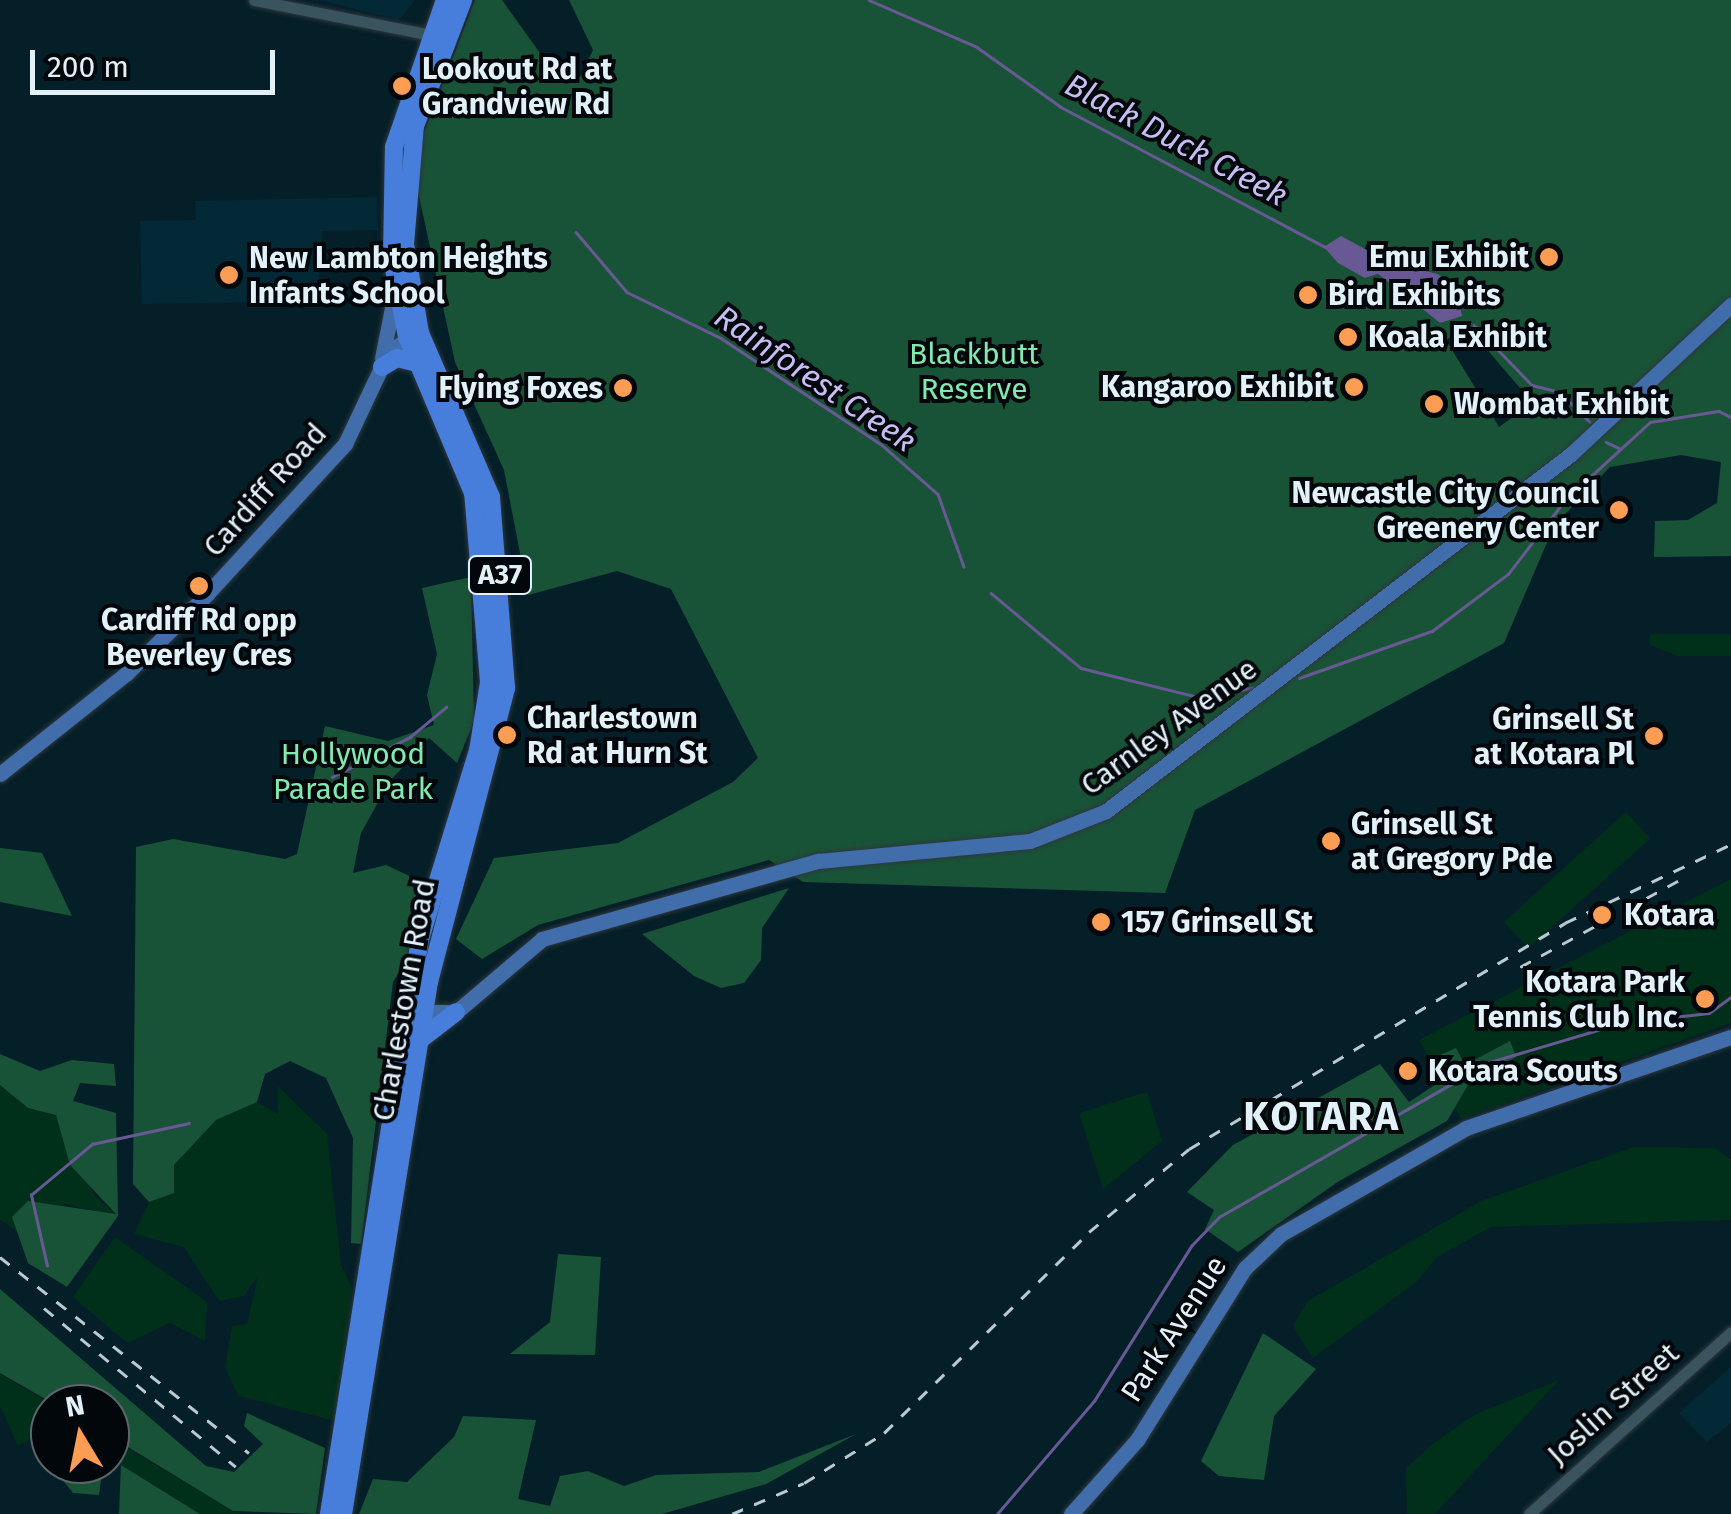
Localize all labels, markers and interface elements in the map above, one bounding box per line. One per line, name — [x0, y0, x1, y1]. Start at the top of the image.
scale bar — [35, 30, 280, 92]
text: 200 m — [47, 49, 129, 85]
place label: Lookout Rd at Grandview Rd — [422, 51, 612, 122]
water label: Black Duck Creek — [1058, 65, 1294, 215]
marker: Lookout Rd at Grandview Rd — [391, 75, 413, 97]
place label: Emu Exhibit — [1369, 239, 1529, 275]
place label: New Lambton Heights Infants School — [249, 240, 548, 310]
marker: Emu Exhibit — [1538, 246, 1560, 268]
marker: New Lambton Heights Infants School — [218, 264, 240, 286]
place label: Bird Exhibits — [1328, 277, 1501, 313]
marker: Bird Exhibits — [1297, 284, 1319, 306]
water label: Rainforest Creek — [707, 298, 923, 460]
place label: Koala Exhibit — [1368, 319, 1547, 355]
marker: Koala Exhibit — [1337, 326, 1359, 348]
park label: Blackbutt Reserve — [909, 336, 1039, 406]
place label: Kangaroo Exhibit — [1101, 369, 1334, 405]
place label: Flying Foxes — [438, 370, 603, 406]
marker: Kangaroo Exhibit — [1343, 376, 1365, 398]
marker: Flying Foxes — [612, 377, 634, 399]
place label: Wombat Exhibit — [1454, 386, 1670, 422]
marker: Wombat Exhibit — [1423, 393, 1445, 415]
street label: Cardiff Road — [196, 416, 334, 564]
place label: Newcastle City Council Greenery Center — [1292, 475, 1599, 546]
marker: Newcastle City Council Greenery Center — [1608, 499, 1630, 521]
road number: A37 — [468, 552, 532, 598]
marker: Cardiff Rd opp Beverley Cres — [188, 575, 210, 597]
place label: Cardiff Rd opp Beverley Cres — [101, 602, 297, 672]
street label: Carnley Avenue — [1074, 651, 1264, 803]
place label: Charlestown Rd at Hurn St — [527, 700, 708, 770]
place label: Grinsell St at Kotara Pl — [1474, 701, 1634, 772]
marker: Charlestown Rd at Hurn St — [496, 724, 518, 746]
marker: Grinsell St at Kotara Pl — [1643, 725, 1665, 747]
park label: Hollywood Parade Park — [273, 736, 433, 806]
place label: Grinsell St at Gregory Pde — [1351, 806, 1553, 876]
marker: Grinsell St at Gregory Pde — [1320, 830, 1342, 852]
street label: Charlestown Road — [365, 876, 443, 1124]
place label: Kotara — [1624, 897, 1715, 933]
marker: Kotara — [1589, 902, 1615, 928]
place label: 157 Grinsell St — [1121, 904, 1313, 940]
marker: 157 Grinsell St — [1090, 911, 1112, 933]
place label: Kotara Park Tennis Club Inc. — [1473, 964, 1685, 1034]
marker: Kotara Park Tennis Club Inc. — [1694, 988, 1716, 1010]
place label: Kotara Scouts — [1428, 1053, 1618, 1089]
marker: Kotara Scouts — [1397, 1060, 1419, 1082]
district label: KOTARA — [1243, 1093, 1401, 1141]
street label: Park Avenue — [1114, 1249, 1234, 1409]
street label: Joslin Street — [1540, 1335, 1686, 1473]
north arrow — [30, 1384, 130, 1484]
text: N — [63, 1388, 87, 1424]

